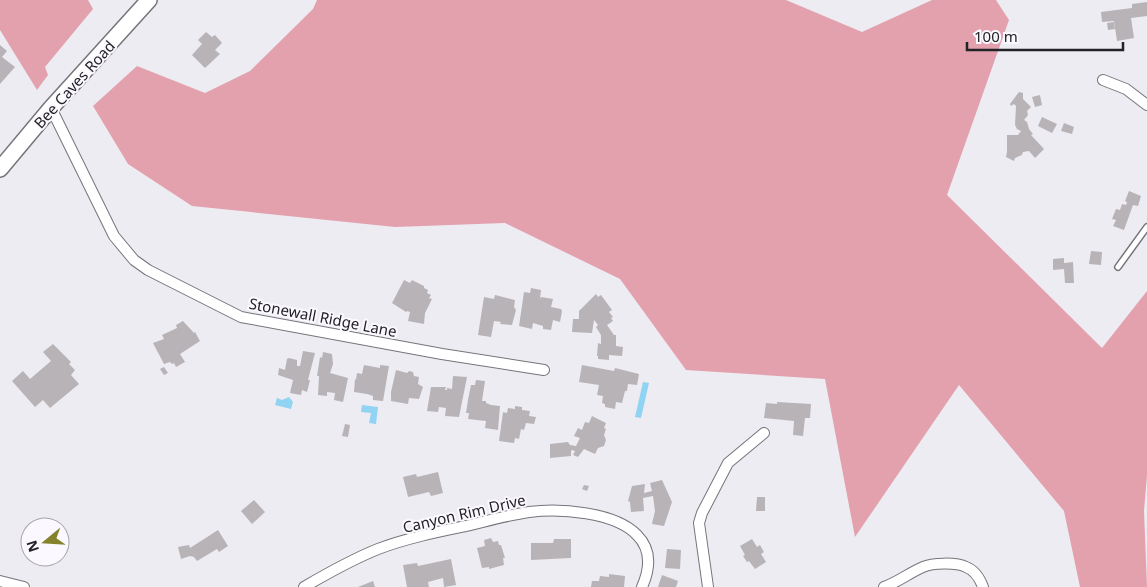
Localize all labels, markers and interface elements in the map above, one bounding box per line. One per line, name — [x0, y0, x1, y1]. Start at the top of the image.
scale bar — [967, 20, 1123, 52]
text: 100 m — [974, 26, 1018, 46]
street label: Bee Caves Road — [29, 36, 119, 132]
street label: Stonewall Ridge Lane — [247, 293, 399, 341]
street label: Canyon Rim Drive — [401, 489, 527, 537]
north arrow — [20, 517, 70, 567]
text: N — [21, 538, 43, 555]

